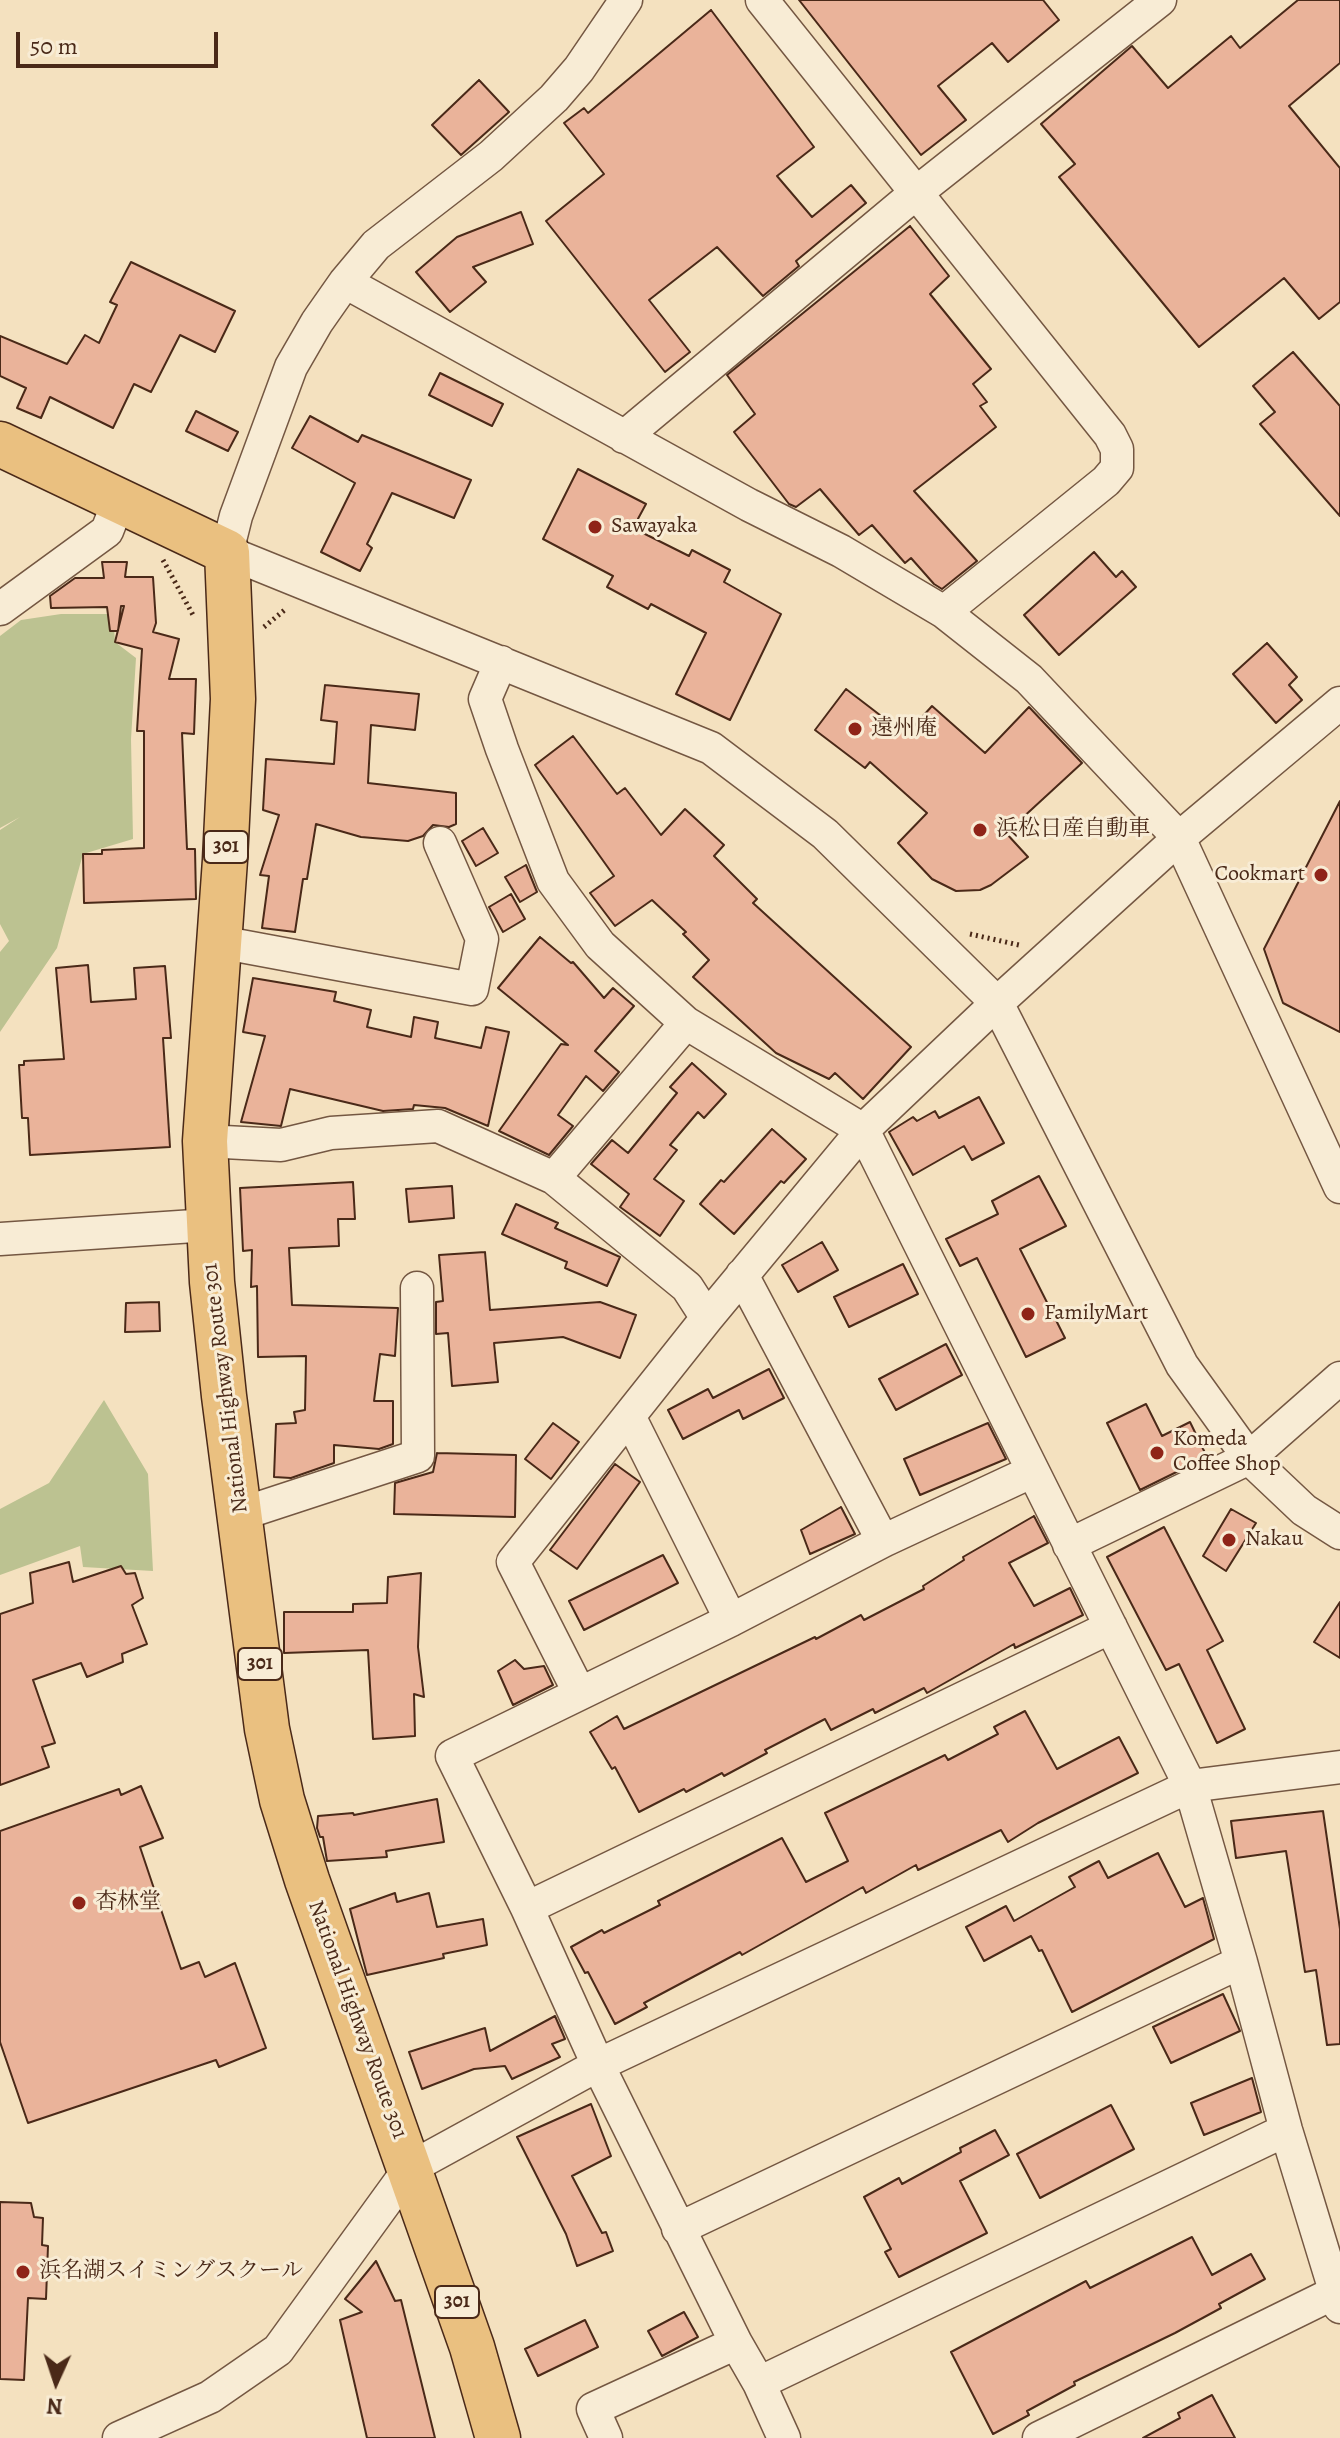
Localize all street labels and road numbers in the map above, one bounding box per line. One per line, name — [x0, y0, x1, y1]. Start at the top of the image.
road number: 301 — [204, 831, 248, 863]
street label: National Highway Route 301 — [198, 1261, 254, 1515]
road number: 301 — [238, 1648, 282, 1680]
street label: National Highway Route 301 — [302, 1897, 412, 2143]
road number: 301 — [435, 2286, 479, 2318]

